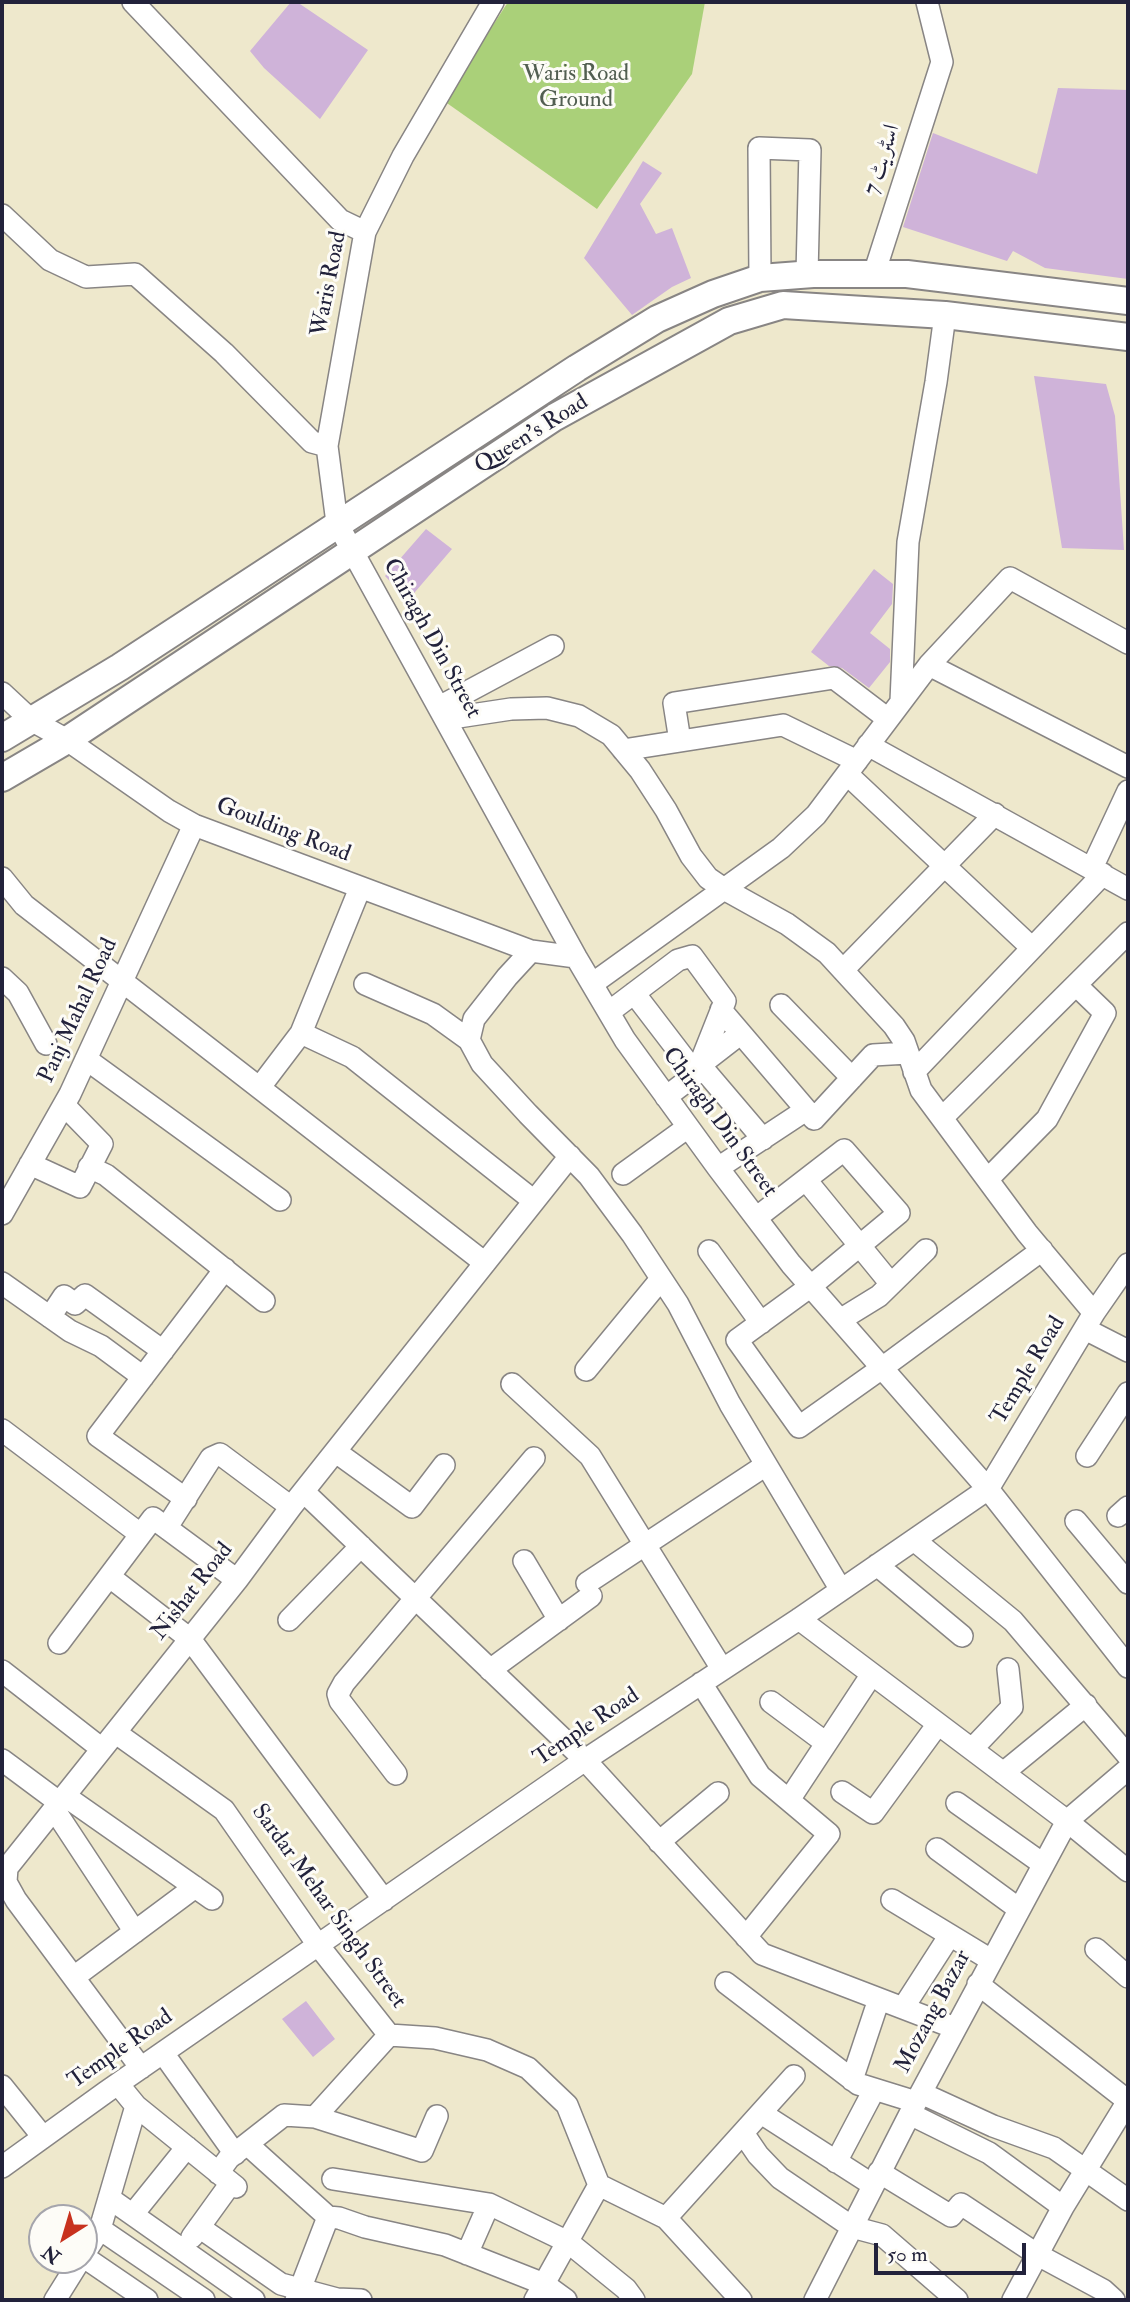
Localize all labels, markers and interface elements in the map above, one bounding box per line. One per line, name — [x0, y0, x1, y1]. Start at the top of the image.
park label: Waris Road Ground — [523, 61, 629, 115]
street label: اسٹریٹ 7 — [859, 121, 907, 199]
street label: Waris Road — [306, 229, 354, 339]
street label: Queen's Road — [470, 389, 594, 481]
street label: Chiragh Din Street — [376, 554, 486, 724]
street label: Goulding Road — [212, 793, 354, 869]
street label: Panj Mahal Road — [33, 934, 125, 1088]
street label: Chiragh Din Street — [655, 1043, 783, 1203]
street label: Temple Road — [986, 1312, 1072, 1430]
street label: Nishat Road — [146, 1538, 240, 1646]
street label: Temple Road — [529, 1683, 645, 1773]
street label: Sardar Mehar Singh Street — [245, 1800, 411, 2014]
street label: Mozang Bazar — [890, 1946, 978, 2078]
street label: Temple Road — [63, 2004, 179, 2096]
north arrow — [28, 2204, 98, 2274]
scale bar — [878, 2228, 1030, 2272]
text: N — [38, 2239, 66, 2269]
text: 50 m — [887, 2241, 928, 2268]

